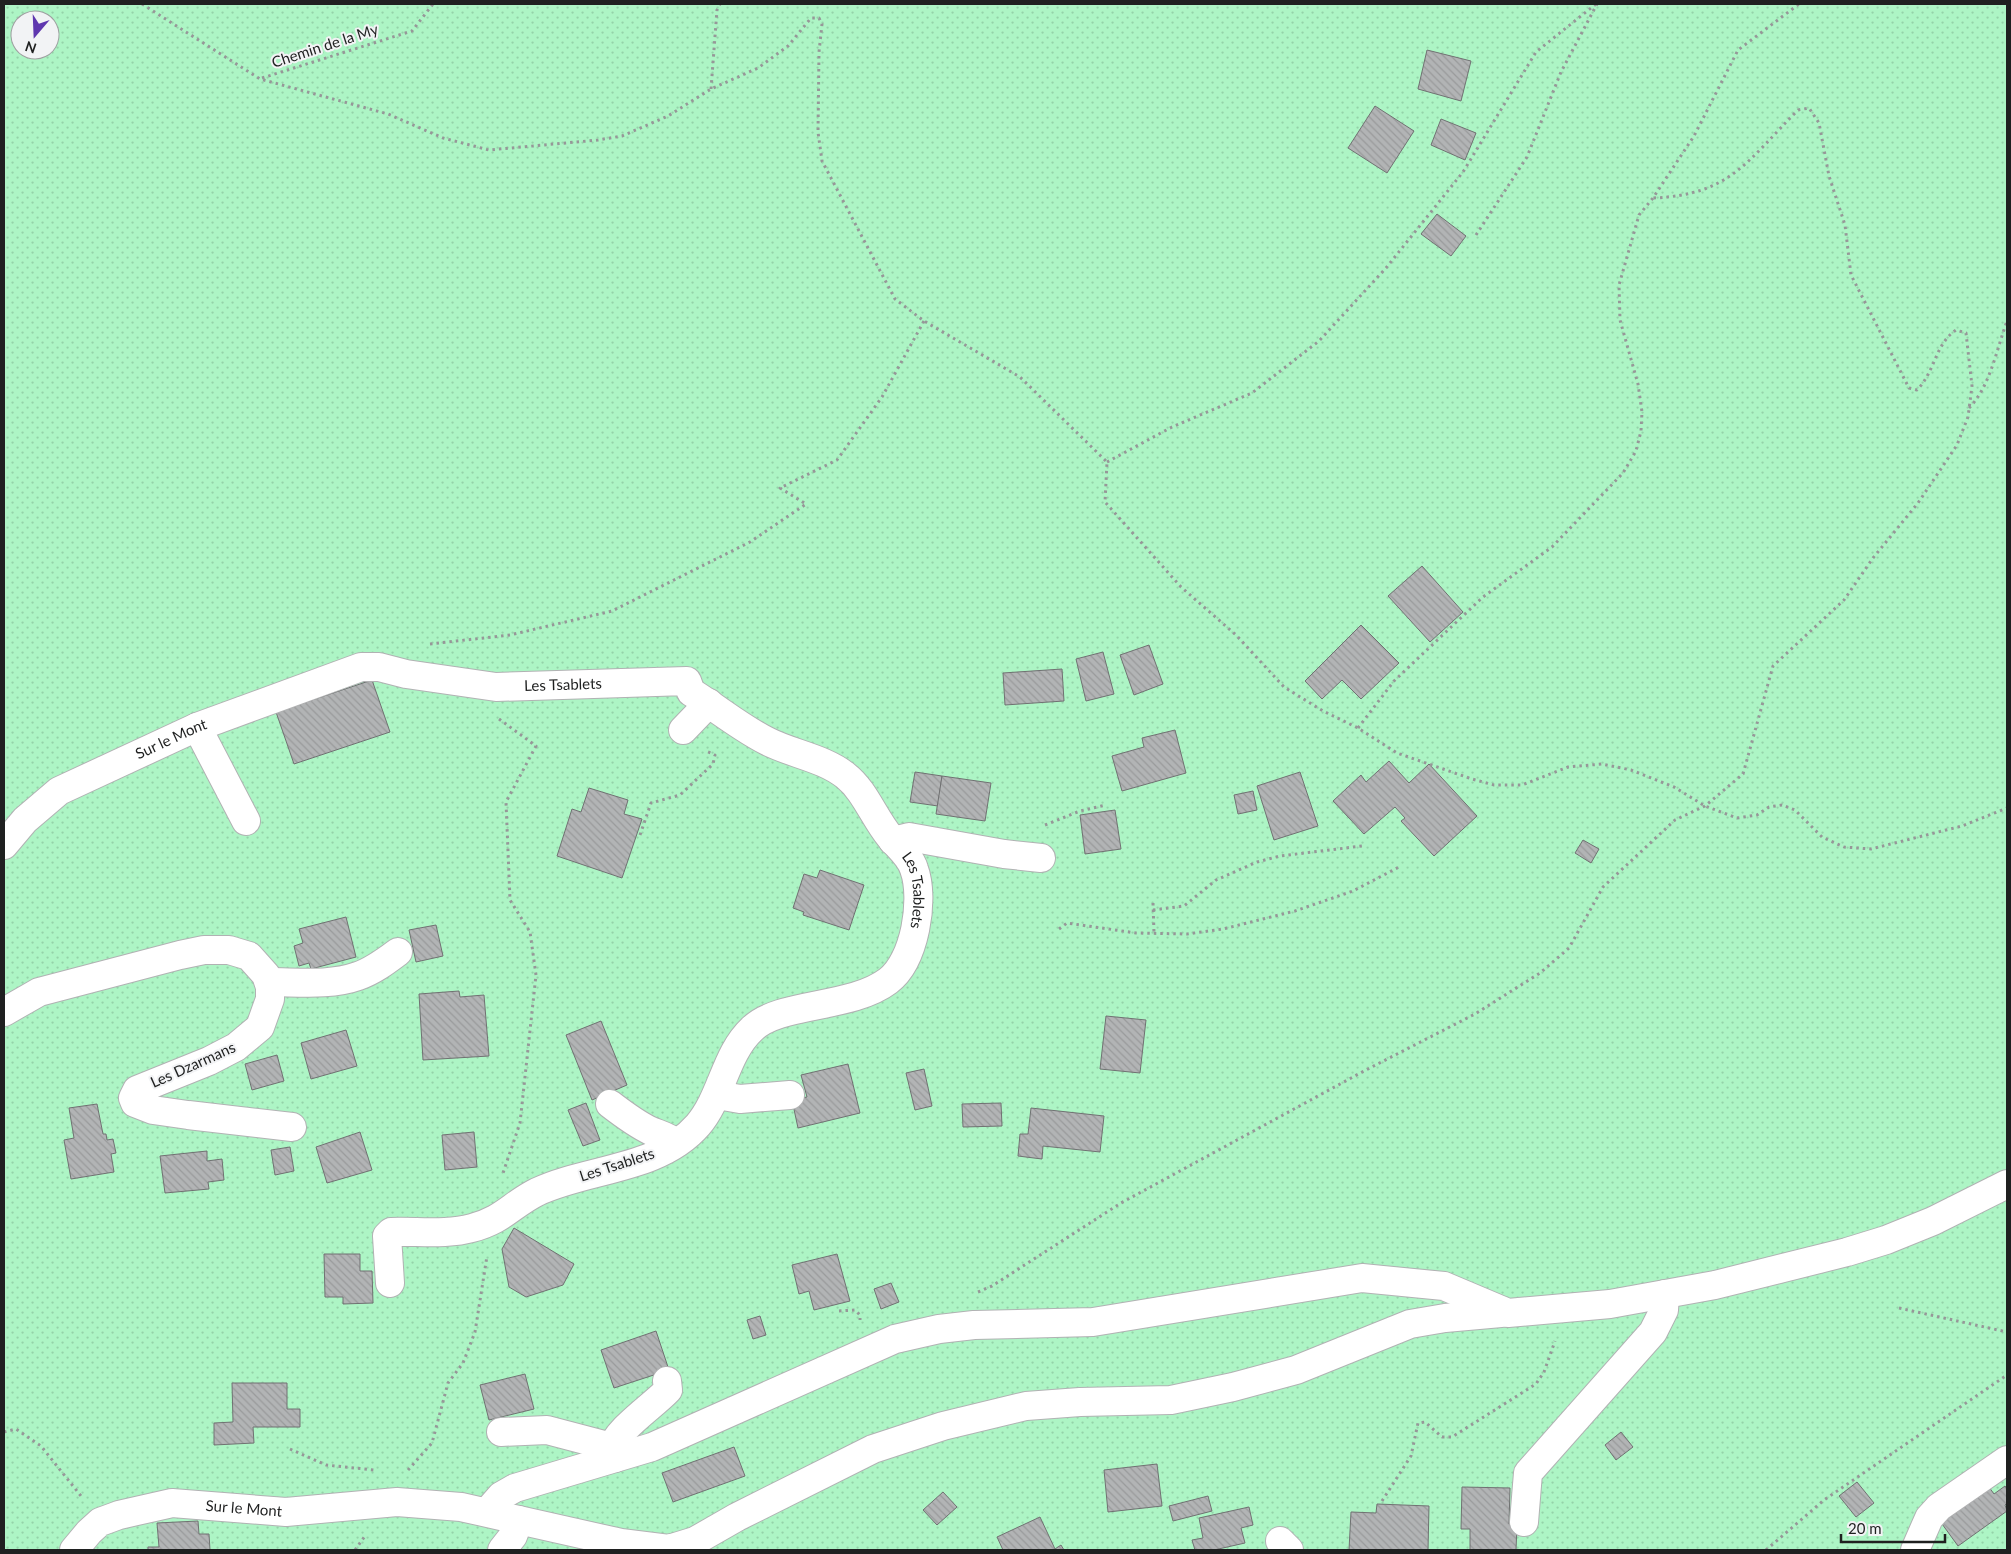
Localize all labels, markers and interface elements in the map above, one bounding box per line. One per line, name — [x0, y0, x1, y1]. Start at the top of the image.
north arrow — [10, 10, 60, 60]
street label: Chemin de la My — [269, 19, 380, 71]
text: N — [23, 38, 38, 58]
street label: Les Tsablets — [524, 674, 602, 694]
street label: Sur le Mont — [132, 714, 210, 762]
street label: Les Tsablets — [899, 848, 928, 930]
street label: Les Dzarmans — [147, 1037, 238, 1091]
street label: Les Tsablets — [577, 1143, 656, 1185]
street label: Sur le Mont — [205, 1496, 283, 1520]
scale bar — [1841, 1512, 1945, 1544]
text: 20 m — [1848, 1519, 1882, 1537]

